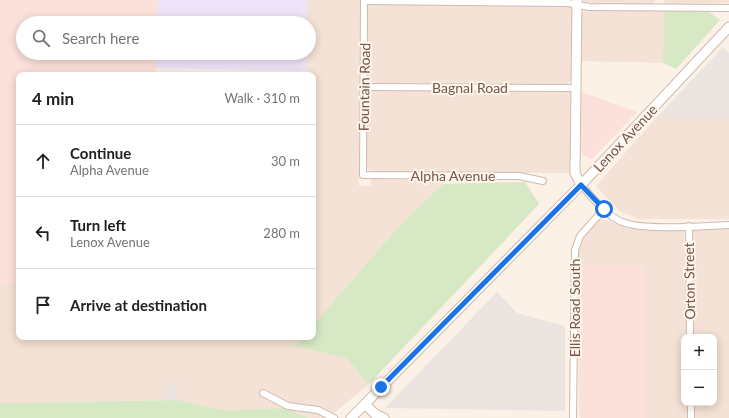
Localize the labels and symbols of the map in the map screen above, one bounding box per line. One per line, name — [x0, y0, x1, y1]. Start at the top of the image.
street label: Fountain Road — [355, 43, 373, 131]
street label: Bagnal Road — [432, 79, 508, 96]
street label: Lenox Avenue — [589, 101, 661, 175]
street label: Alpha Avenue — [411, 167, 495, 184]
route start — [595, 200, 613, 218]
street label: Orton Street — [680, 242, 698, 320]
street label: Ellis Road South — [566, 259, 583, 357]
route end — [372, 378, 390, 396]

